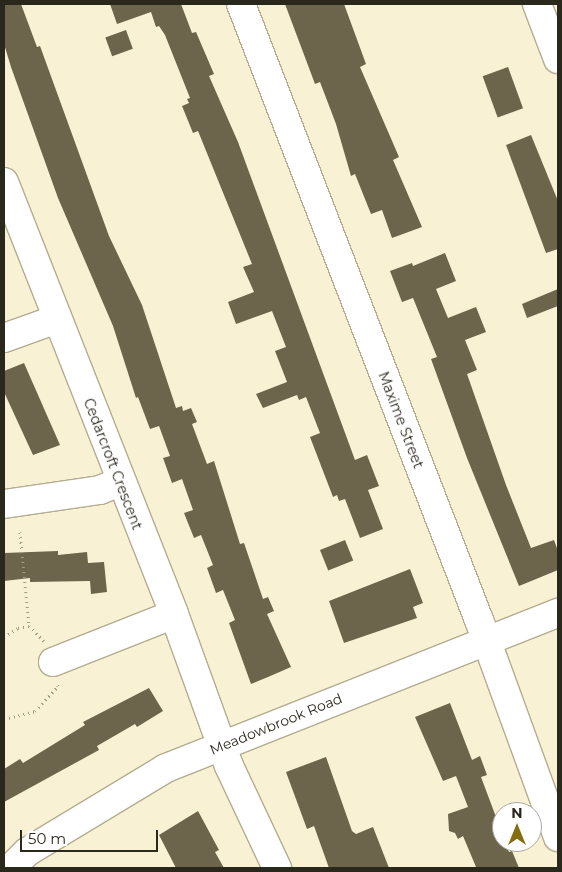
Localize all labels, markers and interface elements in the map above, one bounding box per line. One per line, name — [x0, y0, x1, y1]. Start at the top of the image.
street label: Maxime Street — [375, 369, 427, 471]
street label: Cedarcroft Crescent — [80, 396, 146, 532]
street label: Meadowbrook Road — [207, 690, 345, 758]
north arrow — [492, 802, 542, 852]
text: N — [511, 804, 523, 822]
scale bar — [22, 820, 160, 852]
text: 50 m — [28, 829, 66, 848]

